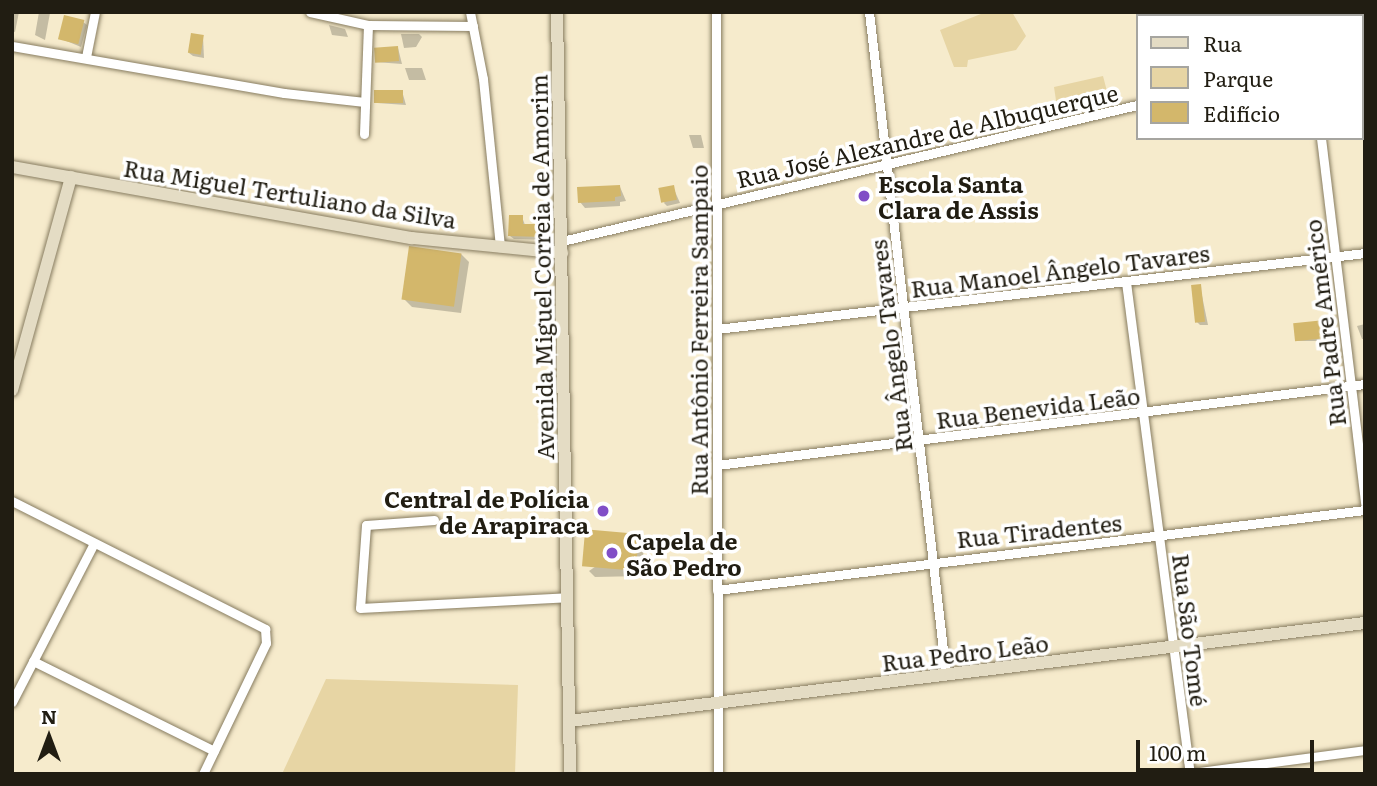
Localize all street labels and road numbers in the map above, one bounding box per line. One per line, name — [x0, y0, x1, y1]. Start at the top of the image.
street label: Avenida Miguel Correia de Amorim — [524, 74, 558, 460]
street label: Rua José Alexandre de Albuquerque — [733, 78, 1121, 192]
street label: Rua Miguel Tertuliano da Silva — [122, 153, 458, 233]
street label: Rua Antônio Ferreira Sampaio — [684, 164, 712, 496]
street label: Rua Padre Américo — [1298, 218, 1350, 428]
street label: Rua Ângelo Tavares — [863, 238, 917, 454]
street label: Rua Manoel Ângelo Tavares — [909, 238, 1211, 302]
street label: Rua Benevida Leão — [934, 381, 1142, 433]
street label: Rua Tiradentes — [955, 508, 1123, 552]
street label: Rua São Tomé — [1168, 552, 1214, 708]
street label: Rua Pedro Leão — [880, 628, 1050, 676]

